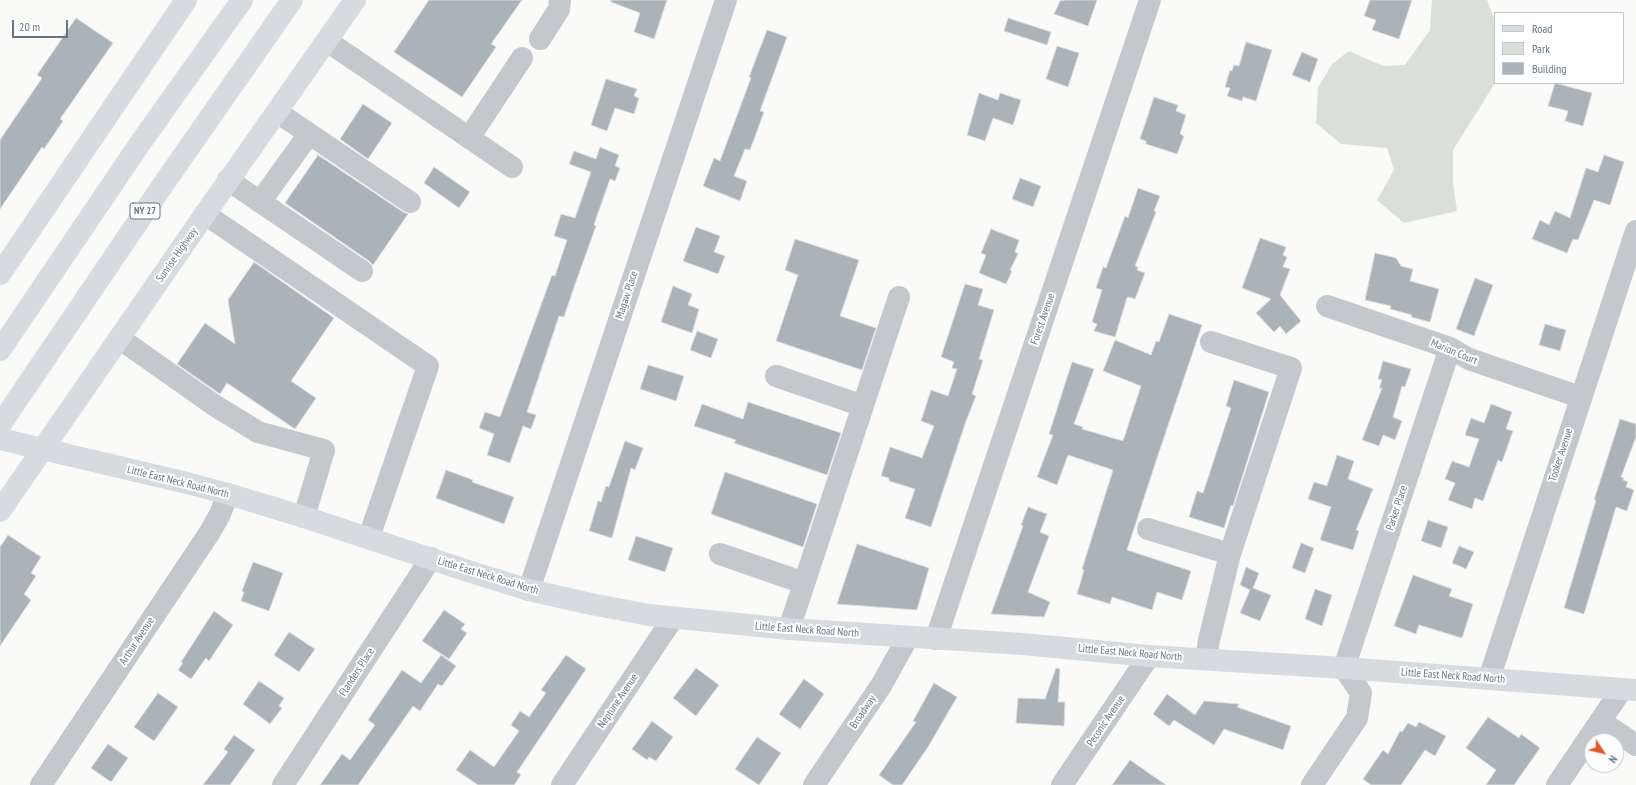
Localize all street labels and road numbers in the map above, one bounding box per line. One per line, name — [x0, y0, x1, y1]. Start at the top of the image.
road number: NY 27 — [130, 203, 160, 219]
street label: Sunrise Highway — [153, 225, 201, 285]
street label: Magaw Place — [613, 269, 641, 321]
street label: Forest Avenue — [1028, 291, 1058, 347]
street label: Marion Court — [1429, 336, 1479, 368]
street label: Tooker Avenue — [1546, 427, 1576, 483]
street label: Little East Neck Road North — [126, 463, 230, 501]
street label: Parker Place — [1384, 484, 1410, 532]
street label: Little East Neck Road North — [436, 554, 540, 598]
street label: Arthur Avenue — [117, 615, 157, 667]
street label: Little East Neck Road North — [754, 620, 860, 640]
street label: Little East Neck Road North — [1077, 642, 1183, 664]
street label: Flanders Place — [337, 645, 377, 699]
street label: Little East Neck Road North — [1400, 666, 1506, 686]
street label: Neptune Avenue — [595, 671, 641, 731]
street label: Broadway — [847, 693, 879, 731]
street label: Peconic Avenue — [1084, 693, 1128, 749]

